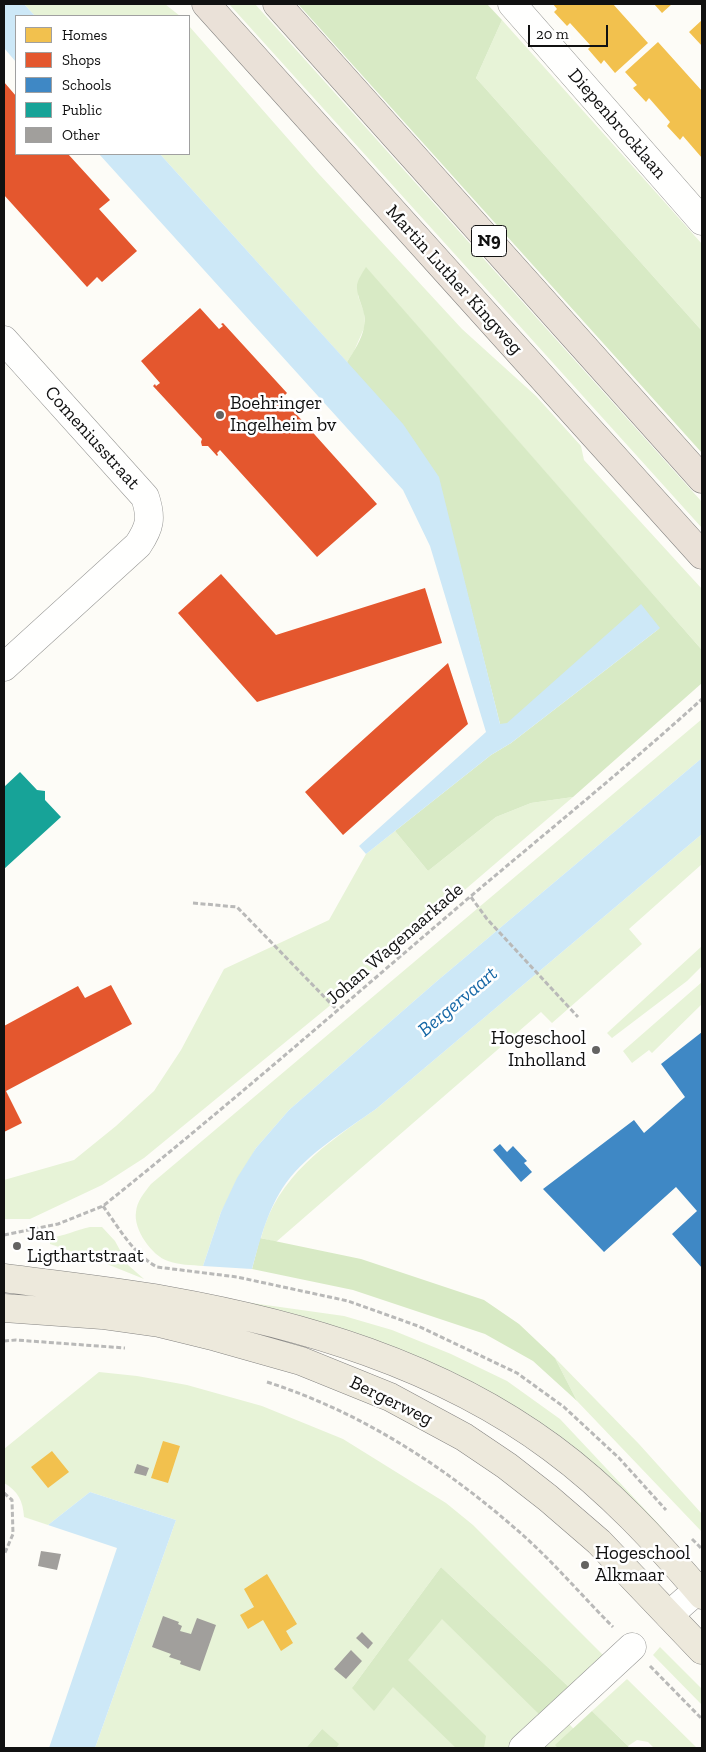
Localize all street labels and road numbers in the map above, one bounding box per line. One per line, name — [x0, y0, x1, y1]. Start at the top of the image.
street label: Diepenbrocklaan — [563, 64, 671, 184]
street label: Martin Luther Kingweg — [381, 200, 527, 360]
road number: N9 — [472, 226, 506, 256]
street label: Comeniusstraat — [40, 382, 144, 494]
street label: Johan Wagenaarkade — [322, 878, 468, 1010]
street label: Bergerweg — [346, 1371, 436, 1431]

